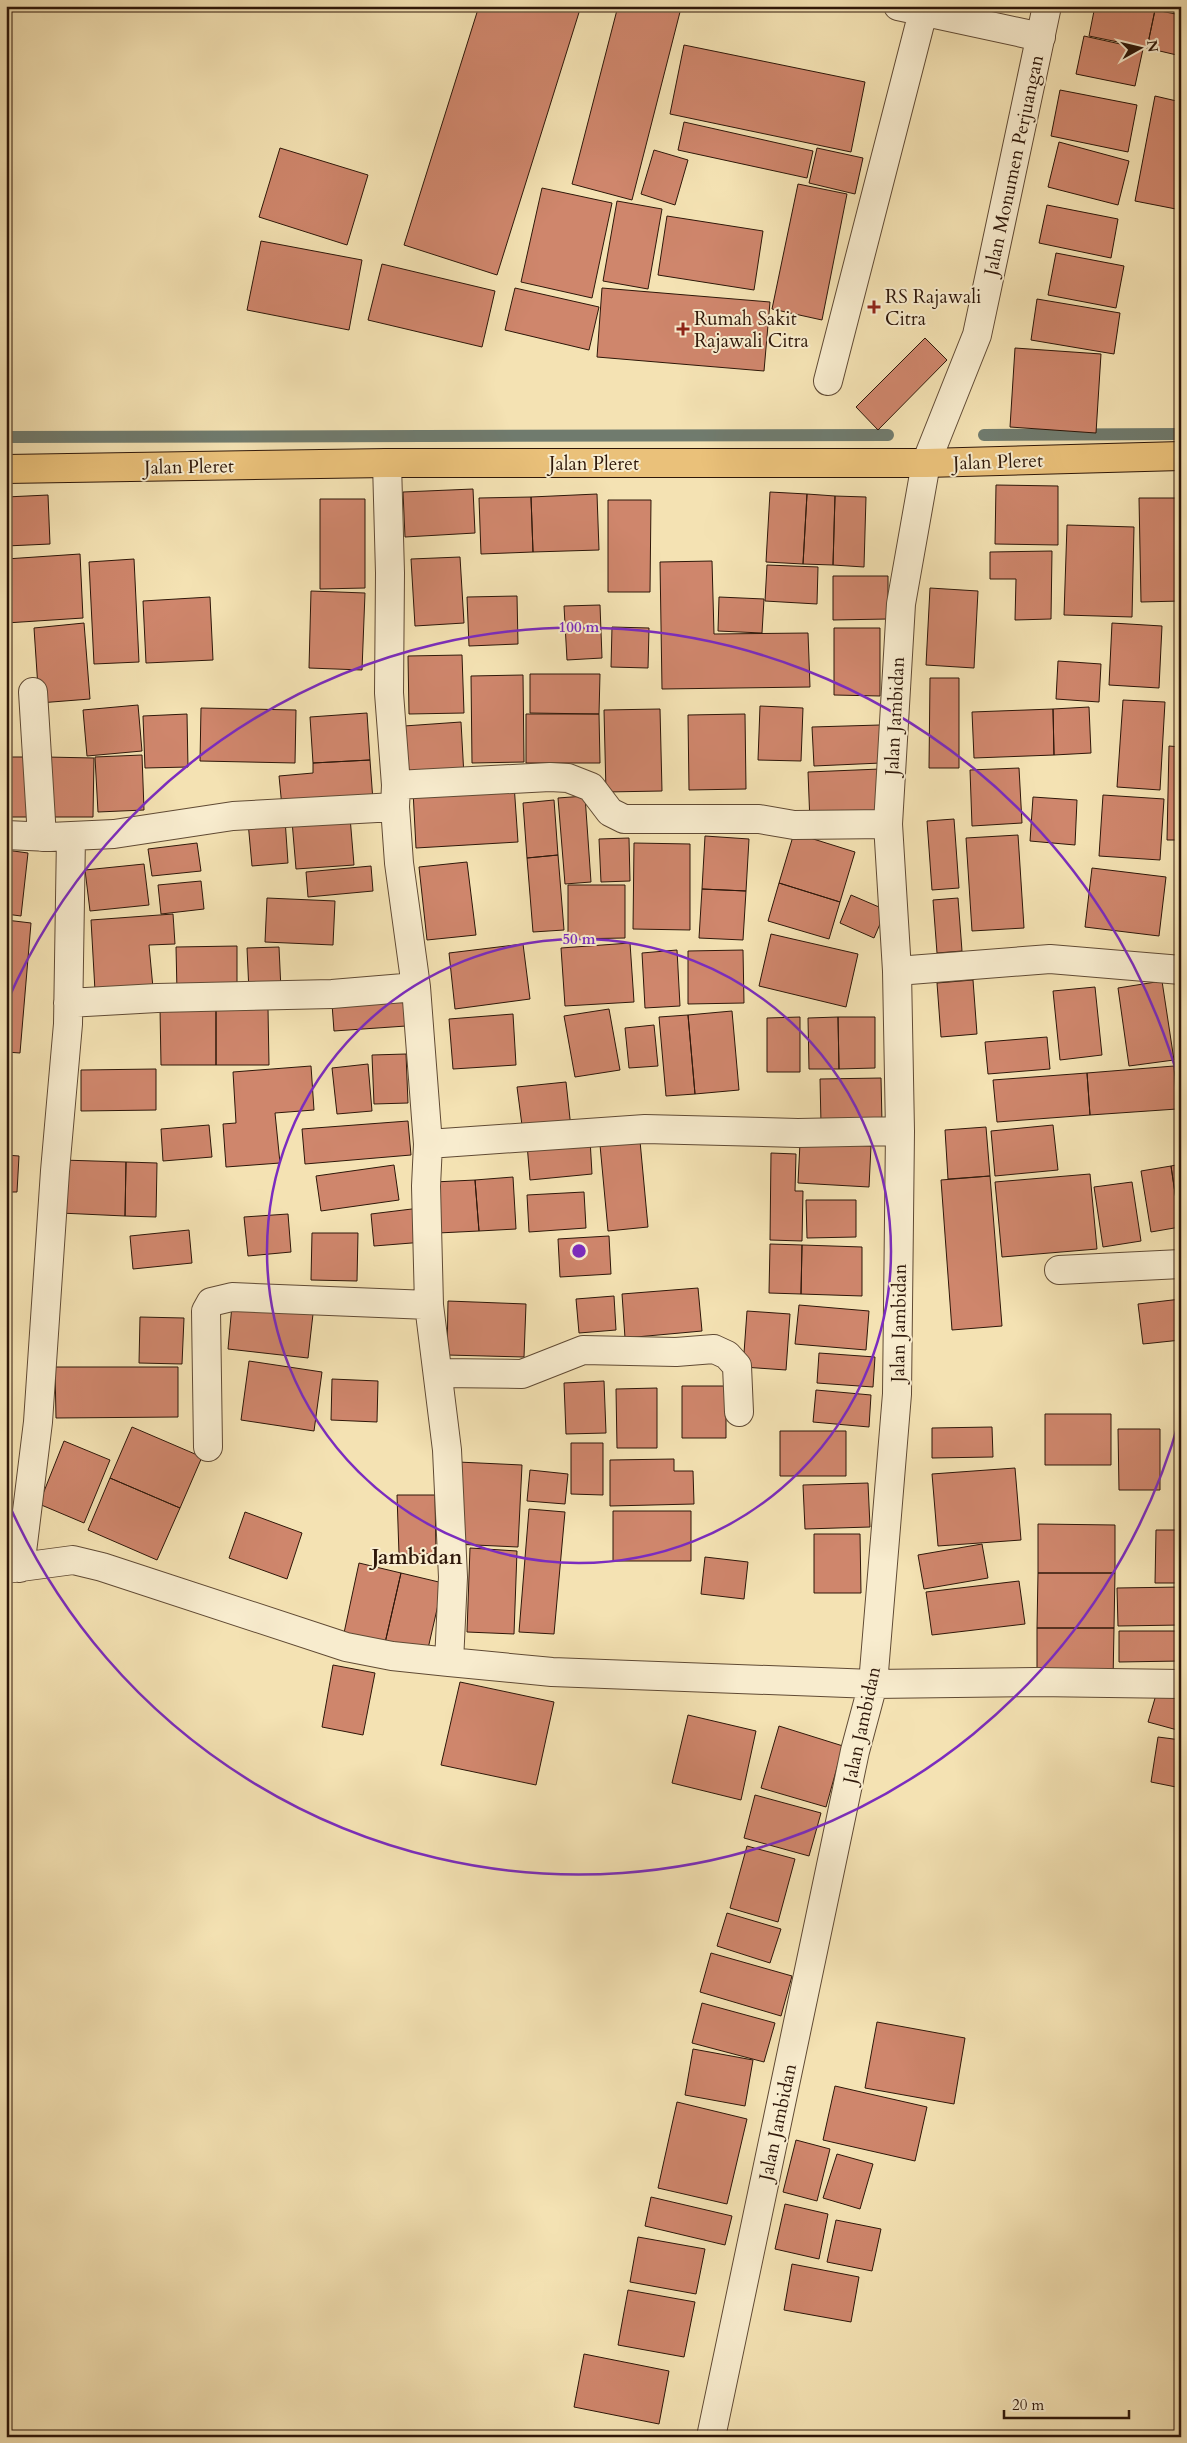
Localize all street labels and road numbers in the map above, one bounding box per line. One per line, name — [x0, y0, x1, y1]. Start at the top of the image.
street label: Jalan Monumen Perjuangan — [977, 52, 1050, 281]
street label: Jalan Pleret — [950, 447, 1043, 477]
street label: Jalan Pleret — [546, 451, 639, 477]
street label: Jalan Pleret — [141, 453, 234, 481]
street label: Jalan Jambidan — [879, 656, 911, 779]
street label: Jalan Jambidan — [885, 1263, 913, 1386]
street label: Jalan Jambidan — [836, 1664, 887, 1789]
street label: Jalan Jambidan — [752, 2061, 803, 2186]

